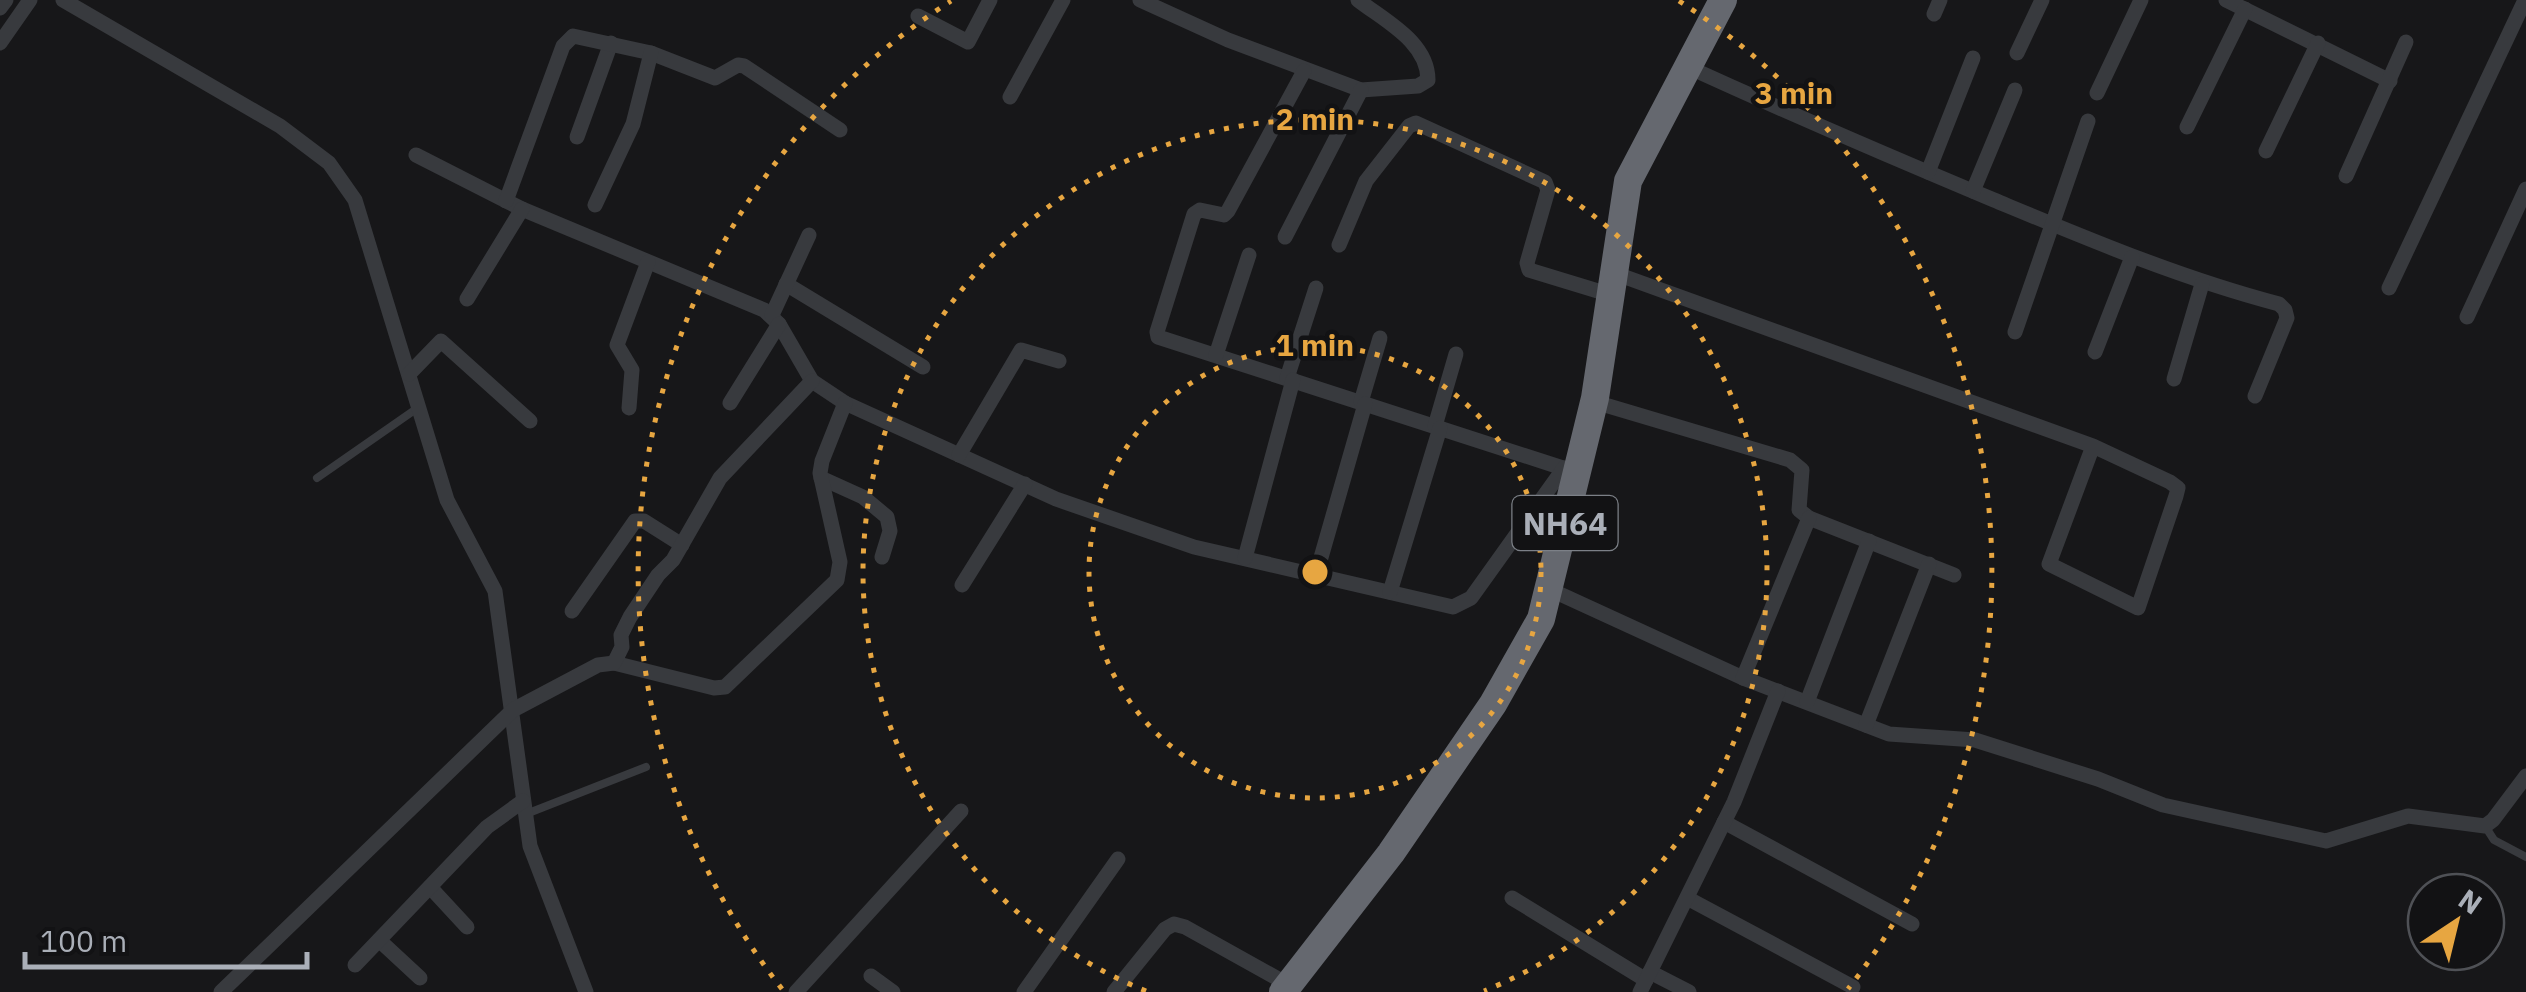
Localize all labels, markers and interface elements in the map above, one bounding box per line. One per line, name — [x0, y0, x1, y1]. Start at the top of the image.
text: 3 min — [1755, 73, 1833, 112]
text: 2 min — [1276, 99, 1354, 138]
text: 1 min — [1276, 325, 1354, 364]
road number: NH64 — [1512, 496, 1618, 550]
centre of rings — [1297, 554, 1333, 590]
north arrow — [2406, 872, 2506, 972]
text: N — [2452, 880, 2490, 922]
scale bar — [25, 907, 308, 969]
text: 100 m — [40, 921, 127, 960]

